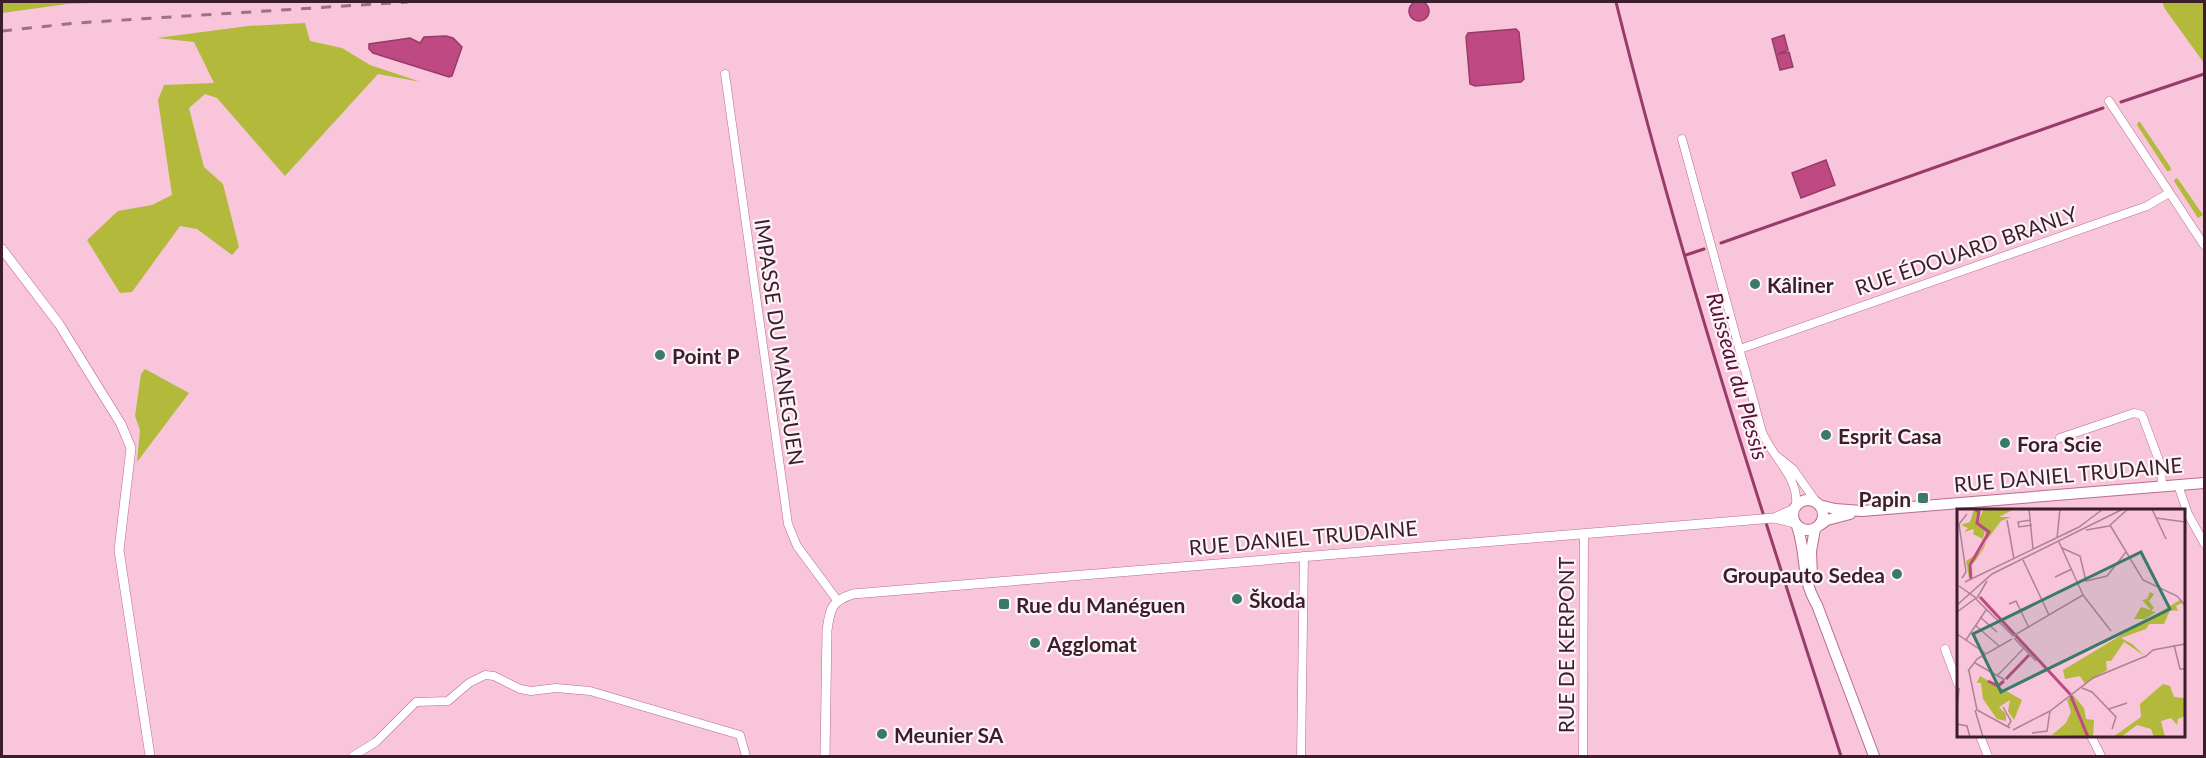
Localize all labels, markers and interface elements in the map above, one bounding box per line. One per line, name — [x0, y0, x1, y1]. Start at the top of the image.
street label: RUE ÉDOUARD BRANLY — [1851, 200, 2081, 300]
street label: IMPASSE DU MANEGUEN — [750, 217, 810, 467]
place label: Kâliner — [1767, 272, 1834, 297]
marker: Kâliner — [1748, 277, 1762, 291]
water label: Ruisseau du Plessis — [1701, 289, 1775, 463]
place label: Point P — [672, 343, 740, 368]
marker: Point P — [653, 348, 667, 362]
place label: Esprit Casa — [1838, 423, 1942, 448]
marker: Esprit Casa — [1819, 428, 1833, 442]
place label: Fora Scie — [2017, 431, 2102, 456]
marker: Fora Scie — [1998, 436, 2012, 450]
street label: RUE DANIEL TRUDAINE — [1953, 452, 2183, 496]
place label: Papin — [1859, 486, 1911, 511]
marker: Papin — [1916, 491, 1930, 505]
inset map — [1957, 509, 2185, 737]
street label: RUE DANIEL TRUDAINE — [1188, 515, 1418, 559]
street label: RUE DE KERPONT — [1553, 556, 1578, 733]
place label: Groupauto Sedea — [1723, 562, 1885, 587]
marker: Groupauto Sedea — [1890, 567, 1904, 581]
place label: Škoda — [1249, 587, 1306, 612]
place label: Rue du Manéguen — [1016, 592, 1185, 617]
marker: Škoda — [1230, 592, 1244, 606]
marker: Rue du Manéguen — [997, 597, 1011, 611]
place label: Agglomat — [1046, 631, 1137, 656]
marker: Agglomat — [1028, 636, 1042, 650]
place label: Meunier SA — [894, 722, 1004, 747]
marker: Meunier SA — [875, 727, 889, 741]

